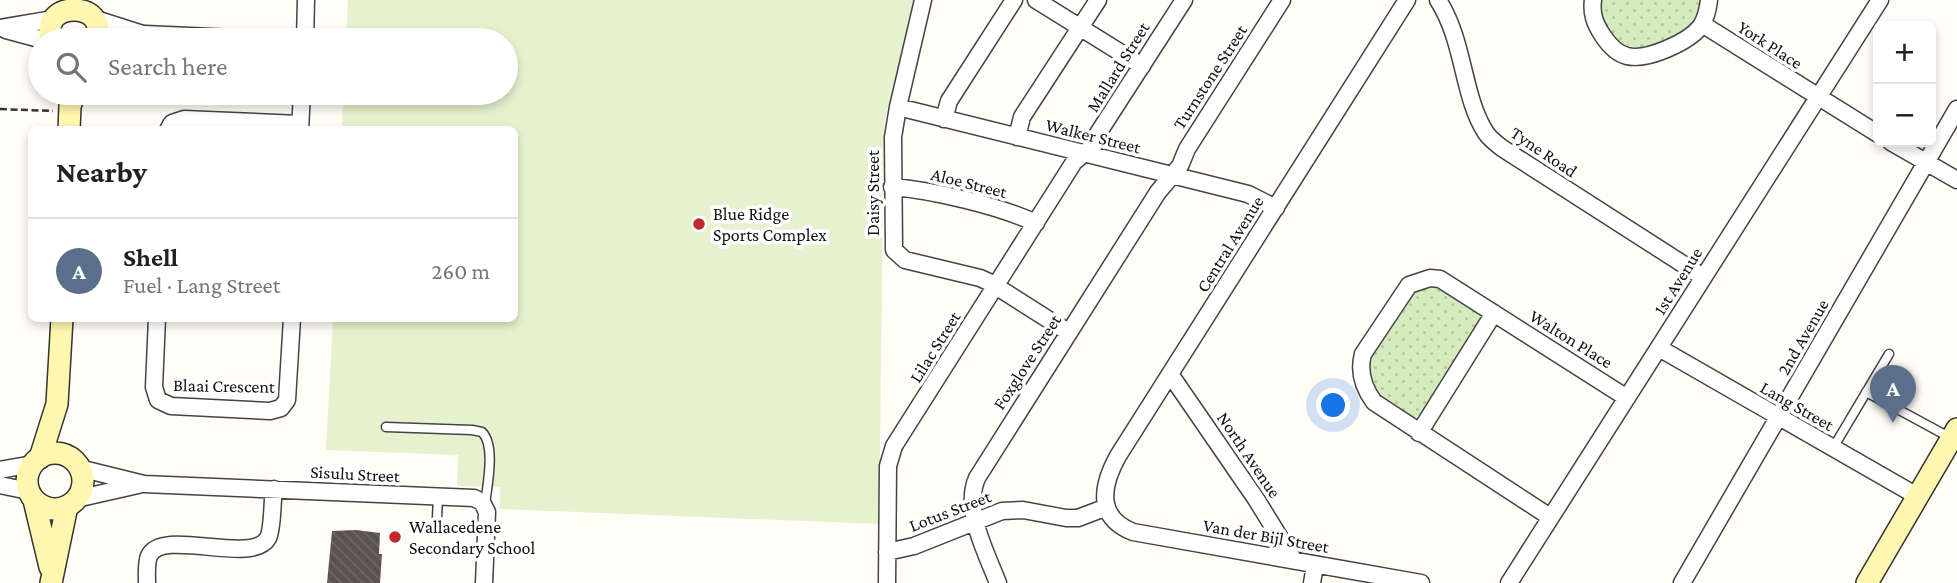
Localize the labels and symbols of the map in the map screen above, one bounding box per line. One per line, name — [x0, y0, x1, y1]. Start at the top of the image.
street label: York Place — [1734, 17, 1806, 73]
street label: Mallard Street — [1082, 18, 1154, 116]
street label: Turnstone Street — [1169, 20, 1252, 133]
street label: Walker Street — [1043, 115, 1144, 158]
street label: Tyne Road — [1507, 123, 1581, 182]
street label: Daisy Street — [863, 149, 883, 236]
street label: Aloe Street — [929, 164, 1010, 202]
street label: Central Avenue — [1192, 192, 1268, 296]
place label: Blue Ridge Sports Complex — [713, 204, 827, 245]
marker: Blue Ridge Sports Complex — [691, 216, 707, 232]
street label: 1st Avenue — [1650, 244, 1707, 318]
street label: 2nd Avenue — [1773, 296, 1833, 378]
street label: Walton Place — [1526, 306, 1616, 372]
street label: Lilac Street — [905, 307, 965, 386]
street label: Foxglove Street — [989, 310, 1066, 413]
pin: A — [1870, 365, 1916, 423]
street label: Blaai Crescent — [173, 375, 276, 397]
street label: Lang Street — [1757, 377, 1838, 435]
your location — [1316, 388, 1350, 422]
street label: North Avenue — [1213, 408, 1285, 502]
street label: Sisulu Street — [310, 462, 401, 486]
street label: Lotus Street — [906, 486, 995, 536]
street label: Van der Bijl Street — [1201, 515, 1331, 558]
place label: Wallacedene Secondary School — [409, 517, 536, 558]
marker: Wallacedene Secondary School — [387, 529, 403, 545]

